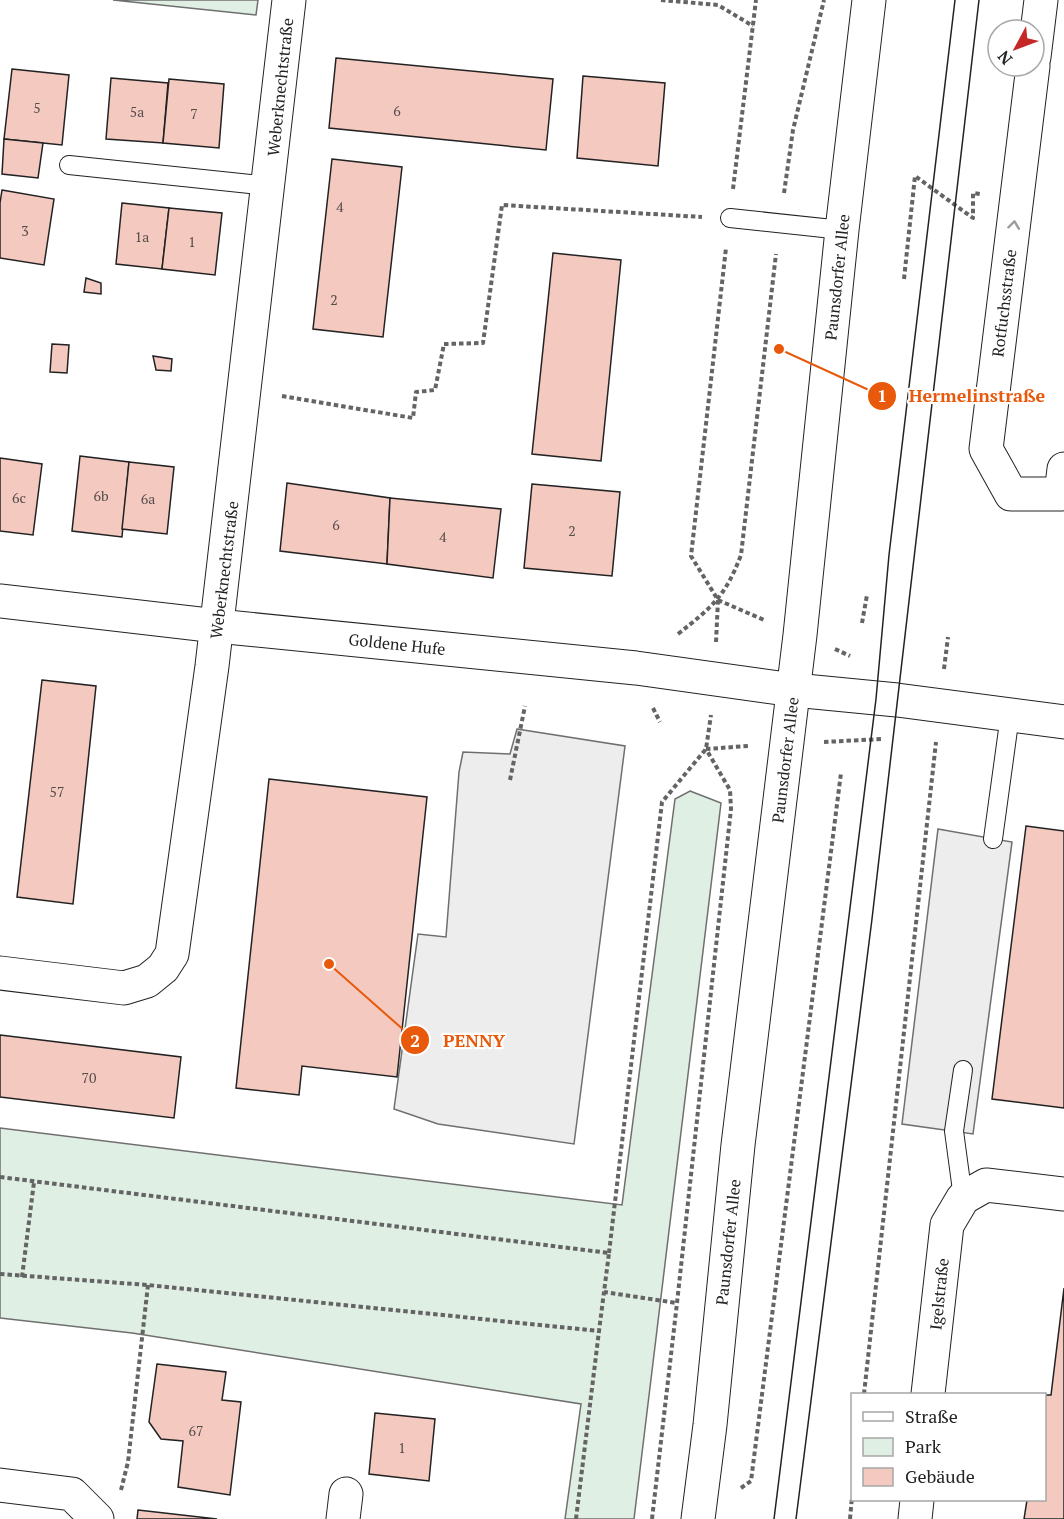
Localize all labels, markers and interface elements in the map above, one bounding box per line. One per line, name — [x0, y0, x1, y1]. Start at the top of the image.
street label: Weberknechtstraße — [262, 17, 298, 157]
north arrow — [986, 18, 1046, 78]
text: N — [992, 46, 1017, 70]
house number: 5 — [33, 98, 41, 117]
house number: 6 — [393, 101, 401, 120]
house number: 5a — [130, 102, 144, 121]
house number: 7 — [190, 104, 198, 123]
house number: 4 — [336, 197, 344, 216]
street label: Paunsdorfer Allee — [819, 213, 855, 341]
one-way arrow — [1007, 220, 1019, 229]
house number: 3 — [21, 221, 29, 240]
house number: 1a — [135, 227, 149, 246]
house number: 1 — [188, 232, 196, 251]
street label: Rotfuchsstraße — [986, 248, 1022, 358]
house number: 2 — [330, 290, 338, 309]
callout: Hermelinstraße — [867, 378, 1058, 414]
text: 1 — [877, 383, 887, 407]
text: Hermelinstraße — [909, 383, 1046, 407]
house number: 6b — [93, 486, 109, 505]
house number: 6c — [12, 488, 26, 507]
house number: 6a — [141, 489, 155, 508]
street label: Weberknechtstraße — [205, 500, 243, 640]
house number: 6 — [332, 515, 340, 534]
house number: 2 — [568, 521, 576, 540]
house number: 4 — [439, 527, 447, 546]
street label: Goldene Hufe — [348, 628, 446, 660]
street label: Paunsdorfer Allee — [766, 696, 804, 824]
house number: 57 — [50, 782, 64, 801]
callout: PENNY — [400, 1022, 517, 1058]
text: 2 — [410, 1028, 420, 1052]
text: PENNY — [443, 1028, 506, 1052]
house number: 70 — [82, 1068, 96, 1087]
street label: Paunsdorfer Allee — [710, 1178, 746, 1306]
street label: Igelstraße — [924, 1257, 954, 1331]
legend — [851, 1393, 1046, 1501]
text: Straße — [905, 1404, 958, 1428]
house number: 67 — [189, 1421, 203, 1440]
text: Park — [905, 1434, 942, 1458]
house number: 1 — [398, 1438, 406, 1457]
text: Gebäude — [905, 1464, 975, 1488]

